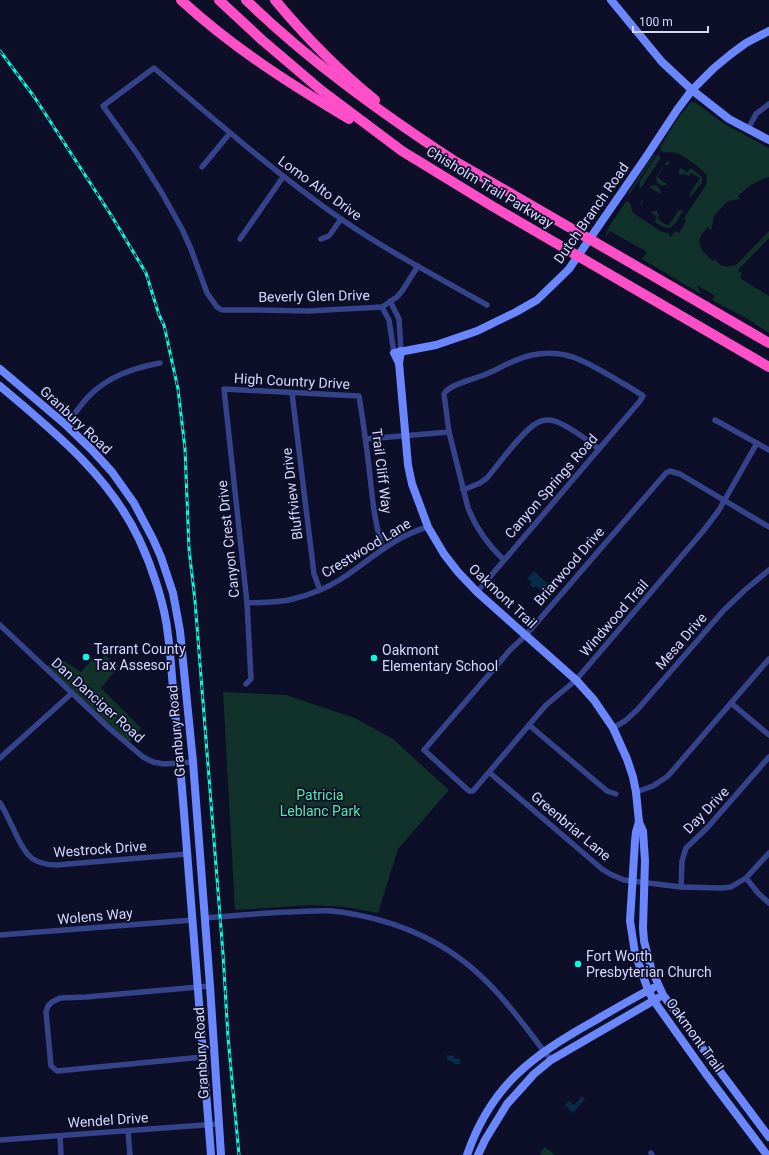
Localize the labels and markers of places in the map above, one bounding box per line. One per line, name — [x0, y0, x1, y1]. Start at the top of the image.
place label: Tarrant County Tax Assesor — [94, 641, 186, 673]
place label: Oakmont Elementary School — [382, 642, 498, 674]
marker: Tarrant County Tax Assesor — [81, 652, 91, 662]
marker: Oakmont Elementary School — [369, 653, 379, 663]
place label: Fort Worth Presbyterian Church — [586, 948, 712, 980]
marker: Fort Worth Presbyterian Church — [573, 959, 583, 969]

